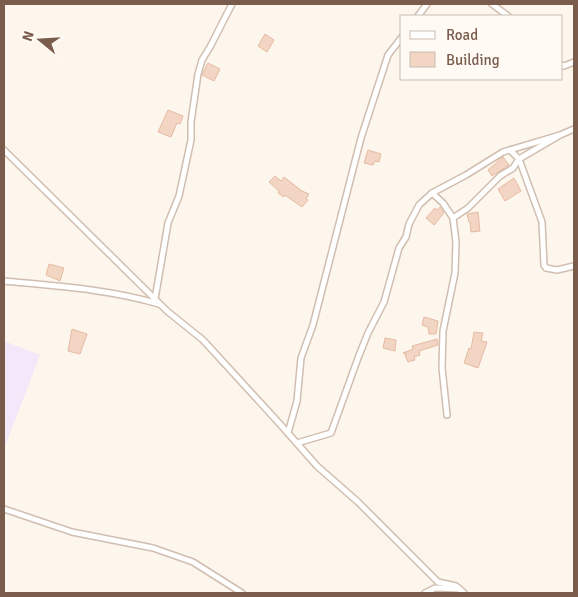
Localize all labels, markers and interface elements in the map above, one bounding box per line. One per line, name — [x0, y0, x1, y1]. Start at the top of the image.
north arrow — [15, 15, 65, 65]
legend — [400, 15, 563, 80]
text: Road — [446, 26, 478, 44]
text: N — [19, 29, 38, 43]
text: Building — [446, 51, 500, 69]

